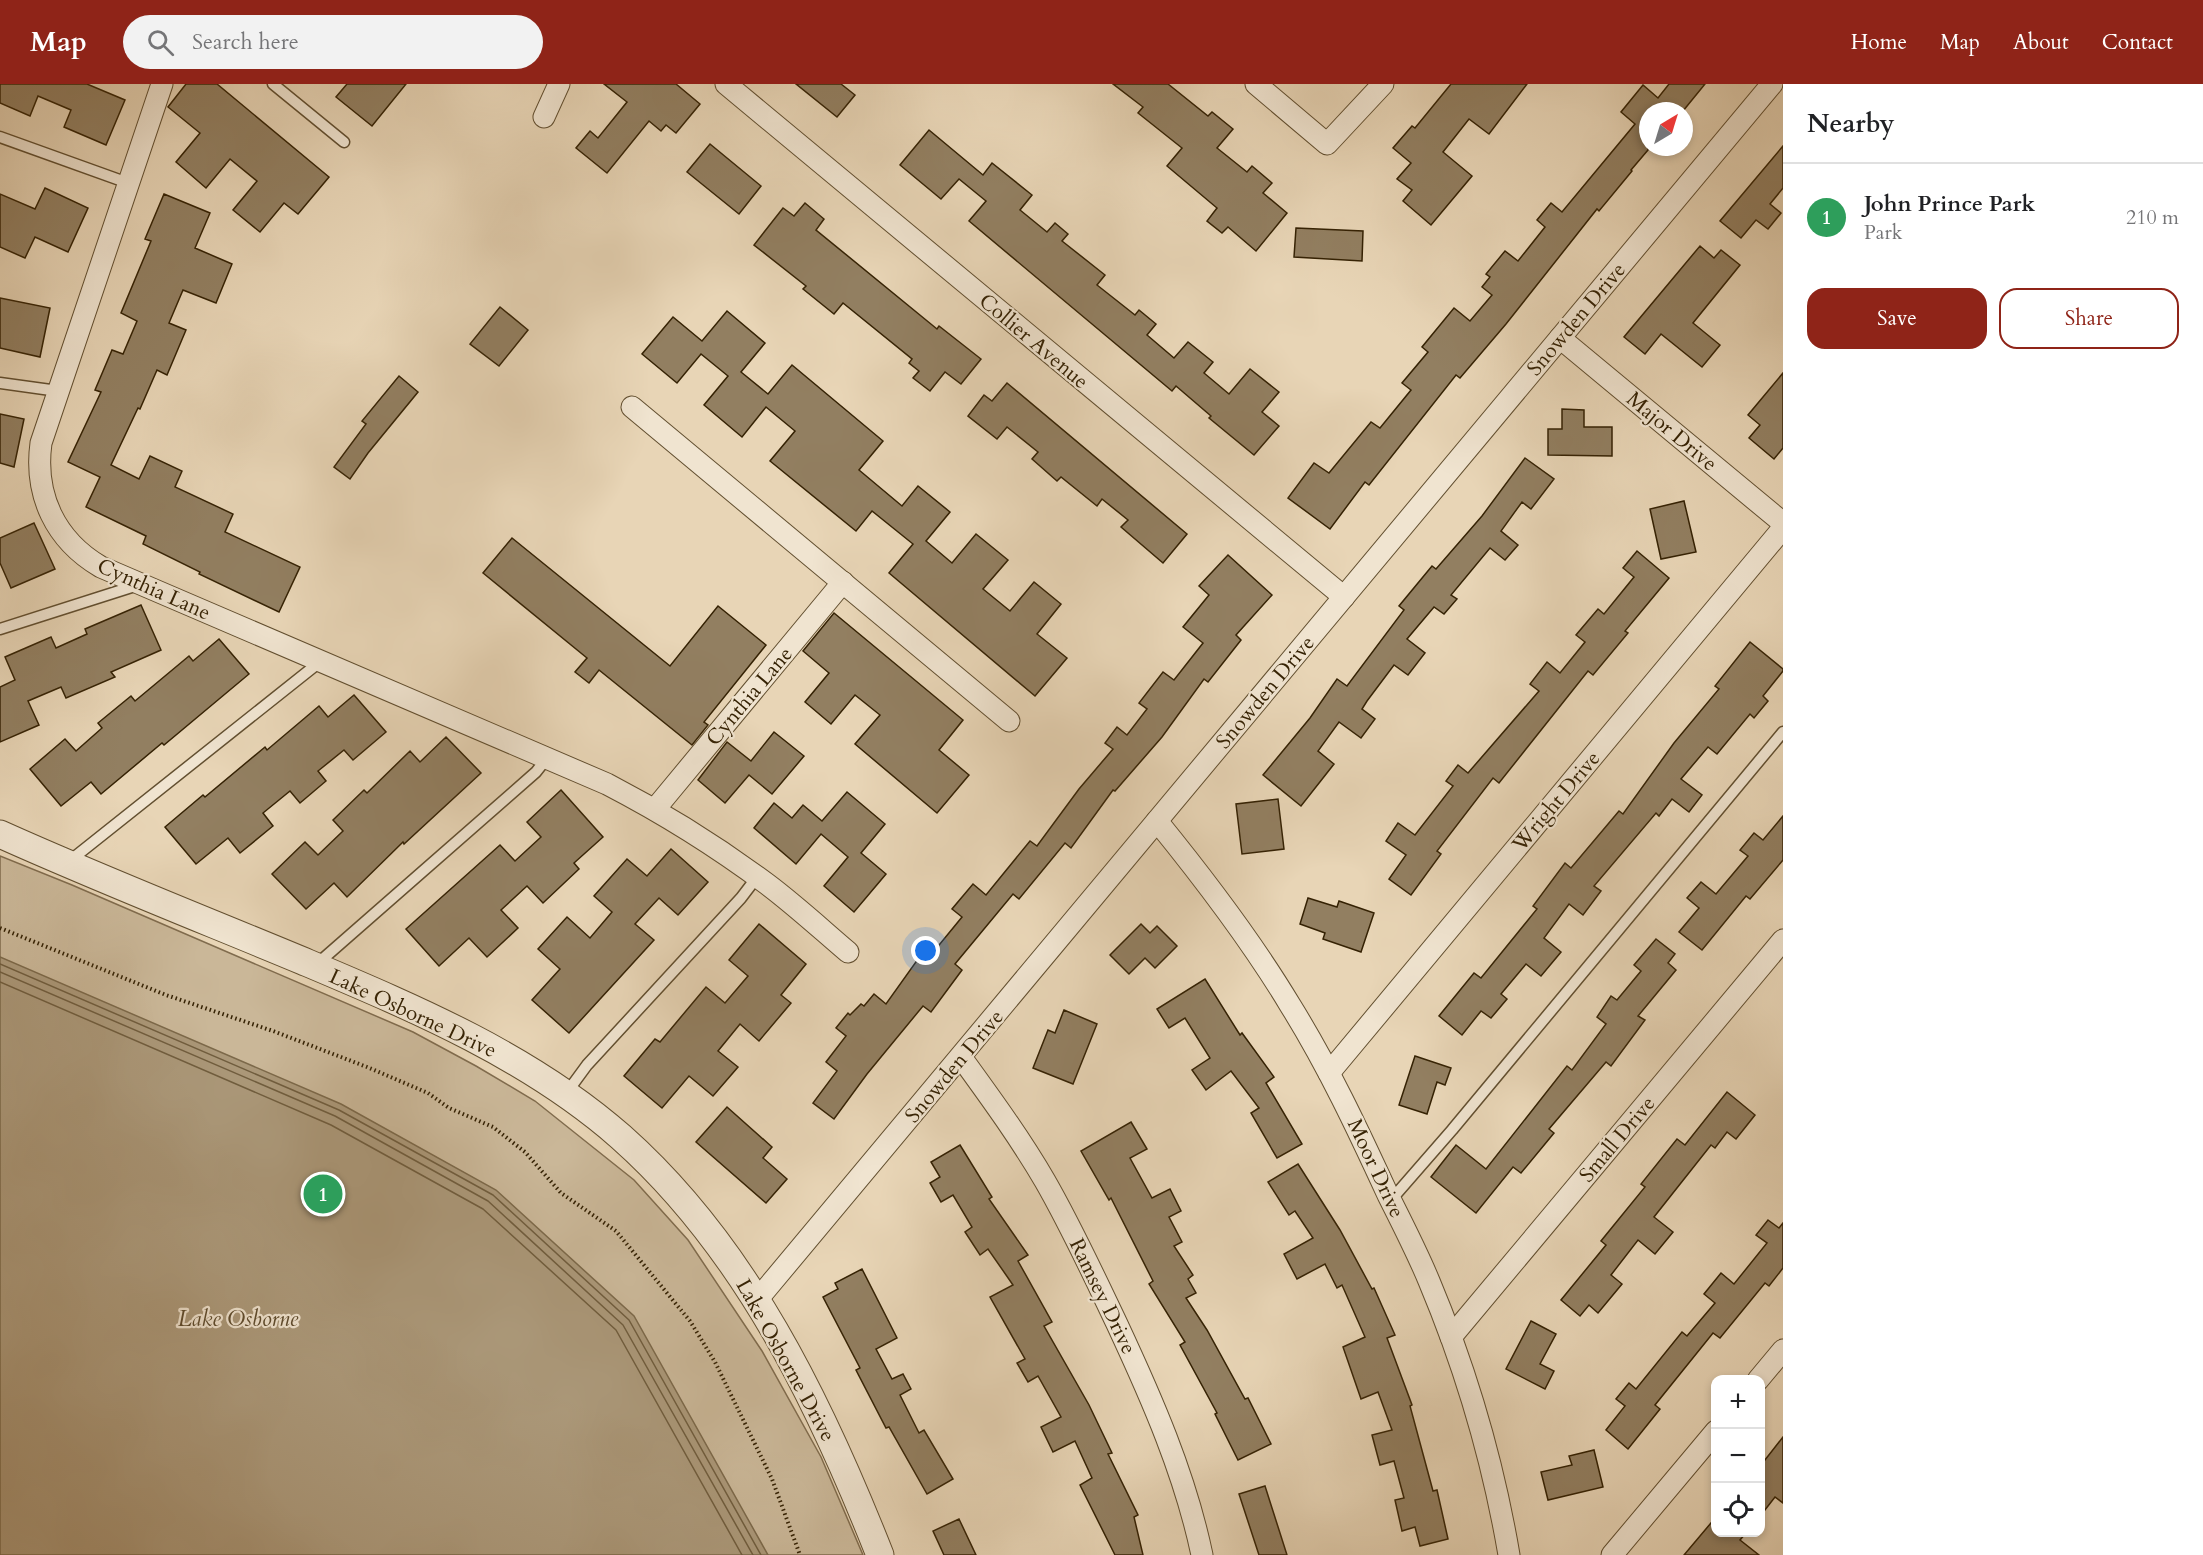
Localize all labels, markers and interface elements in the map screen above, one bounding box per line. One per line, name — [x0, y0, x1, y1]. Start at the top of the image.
search box — [123, 15, 543, 69]
text: Map — [30, 23, 87, 61]
icon: search — [144, 26, 177, 59]
text: Search here — [192, 27, 299, 57]
text: Home — [1851, 28, 1907, 57]
text: Map — [1940, 28, 1980, 57]
text: About — [2013, 28, 2069, 57]
text: Contact — [2102, 28, 2173, 57]
north arrow — [1639, 102, 1693, 156]
text: Nearby — [1807, 106, 1895, 141]
text: John Prince Park — [1864, 189, 2035, 219]
text: 1 — [1821, 204, 1832, 231]
text: 210 m — [2126, 204, 2179, 231]
text: Park — [1864, 219, 1902, 246]
street label: Snowden Drive — [1520, 256, 1632, 382]
street label: Collier Avenue — [973, 287, 1095, 396]
button: Save — [1807, 288, 1987, 349]
button: Share — [1999, 288, 2179, 349]
street label: Major Drive — [1620, 385, 1723, 478]
street label: Cynthia Lane — [93, 552, 215, 627]
street label: Snowden Drive — [1209, 629, 1321, 755]
street label: Cynthia Lane — [699, 641, 799, 752]
street label: Wright Drive — [1505, 745, 1607, 859]
your location — [911, 936, 940, 965]
street label: Lake Osborne Drive — [324, 962, 501, 1065]
street label: Snowden Drive — [898, 1003, 1010, 1129]
street label: Small Drive — [1573, 1090, 1662, 1189]
street label: Moor Drive — [1340, 1114, 1411, 1223]
pin: 1 — [304, 1172, 342, 1216]
street label: Ramsey Drive — [1062, 1233, 1143, 1359]
street label: Lake Osborne Drive — [729, 1274, 842, 1447]
water label: Lake Osborne — [178, 1304, 299, 1334]
map controls — [1711, 1375, 1765, 1537]
button: + — [1711, 1375, 1765, 1429]
button: − — [1711, 1429, 1765, 1483]
button: locate — [1711, 1483, 1765, 1537]

